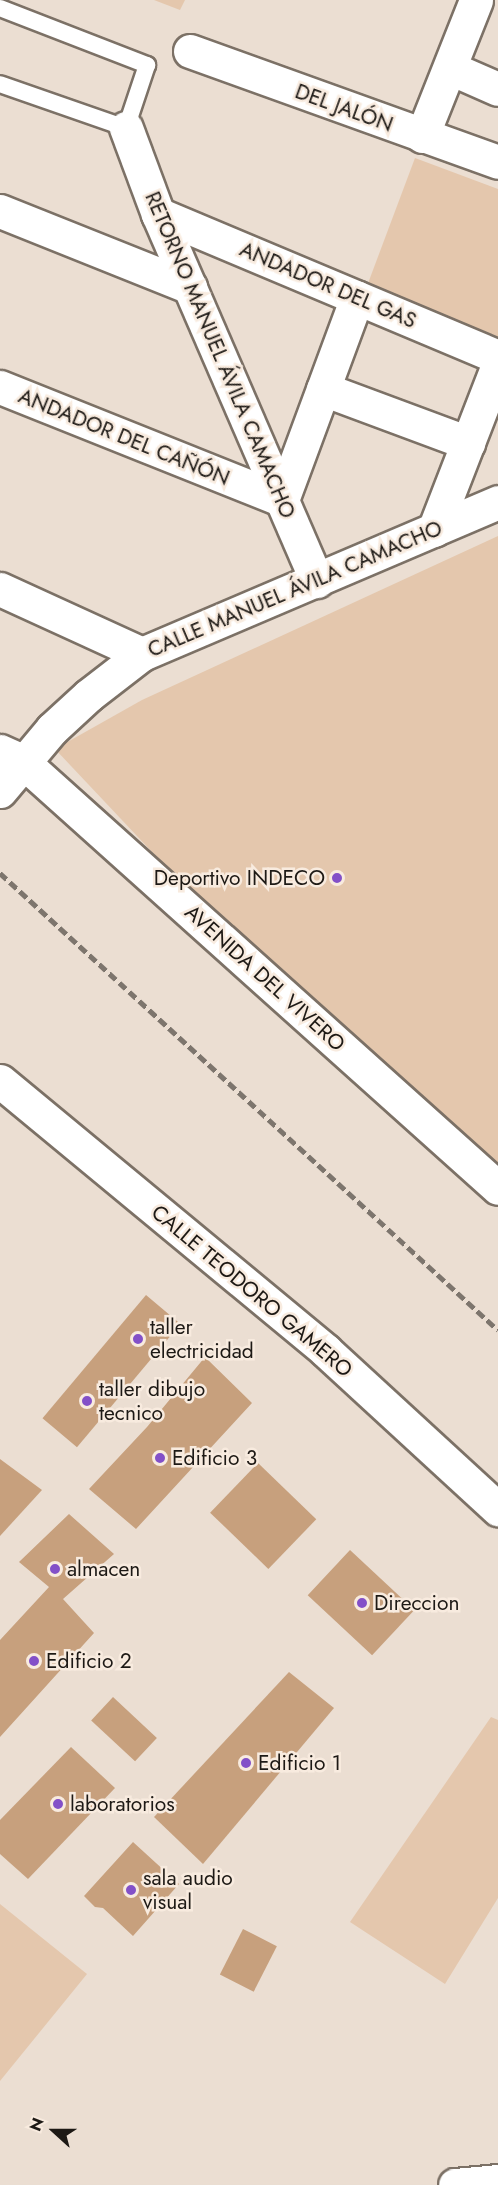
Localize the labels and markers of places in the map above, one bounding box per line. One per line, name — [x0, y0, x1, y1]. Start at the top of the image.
place label: Deportivo INDECO — [154, 865, 325, 891]
marker: Deportivo INDECO — [330, 871, 344, 885]
place label: taller electricidad — [150, 1314, 254, 1364]
marker: taller electricidad — [131, 1332, 145, 1346]
place label: taller dibujo tecnico — [99, 1376, 205, 1426]
marker: taller dibujo tecnico — [80, 1394, 94, 1408]
place label: Edificio 3 — [172, 1445, 257, 1471]
marker: Edificio 3 — [153, 1451, 167, 1465]
place label: almacen — [67, 1556, 140, 1582]
marker: almacen — [48, 1562, 62, 1576]
place label: Direccion — [374, 1590, 459, 1616]
marker: Direccion — [355, 1596, 369, 1610]
place label: Edificio 2 — [46, 1648, 132, 1674]
marker: Edificio 2 — [27, 1654, 41, 1668]
place label: Edificio 1 — [258, 1750, 341, 1776]
marker: Edificio 1 — [239, 1756, 253, 1770]
place label: laboratorios — [70, 1791, 175, 1817]
marker: laboratorios — [51, 1797, 65, 1811]
place label: sala audio visual — [143, 1865, 233, 1915]
marker: sala audio visual — [124, 1883, 138, 1897]

